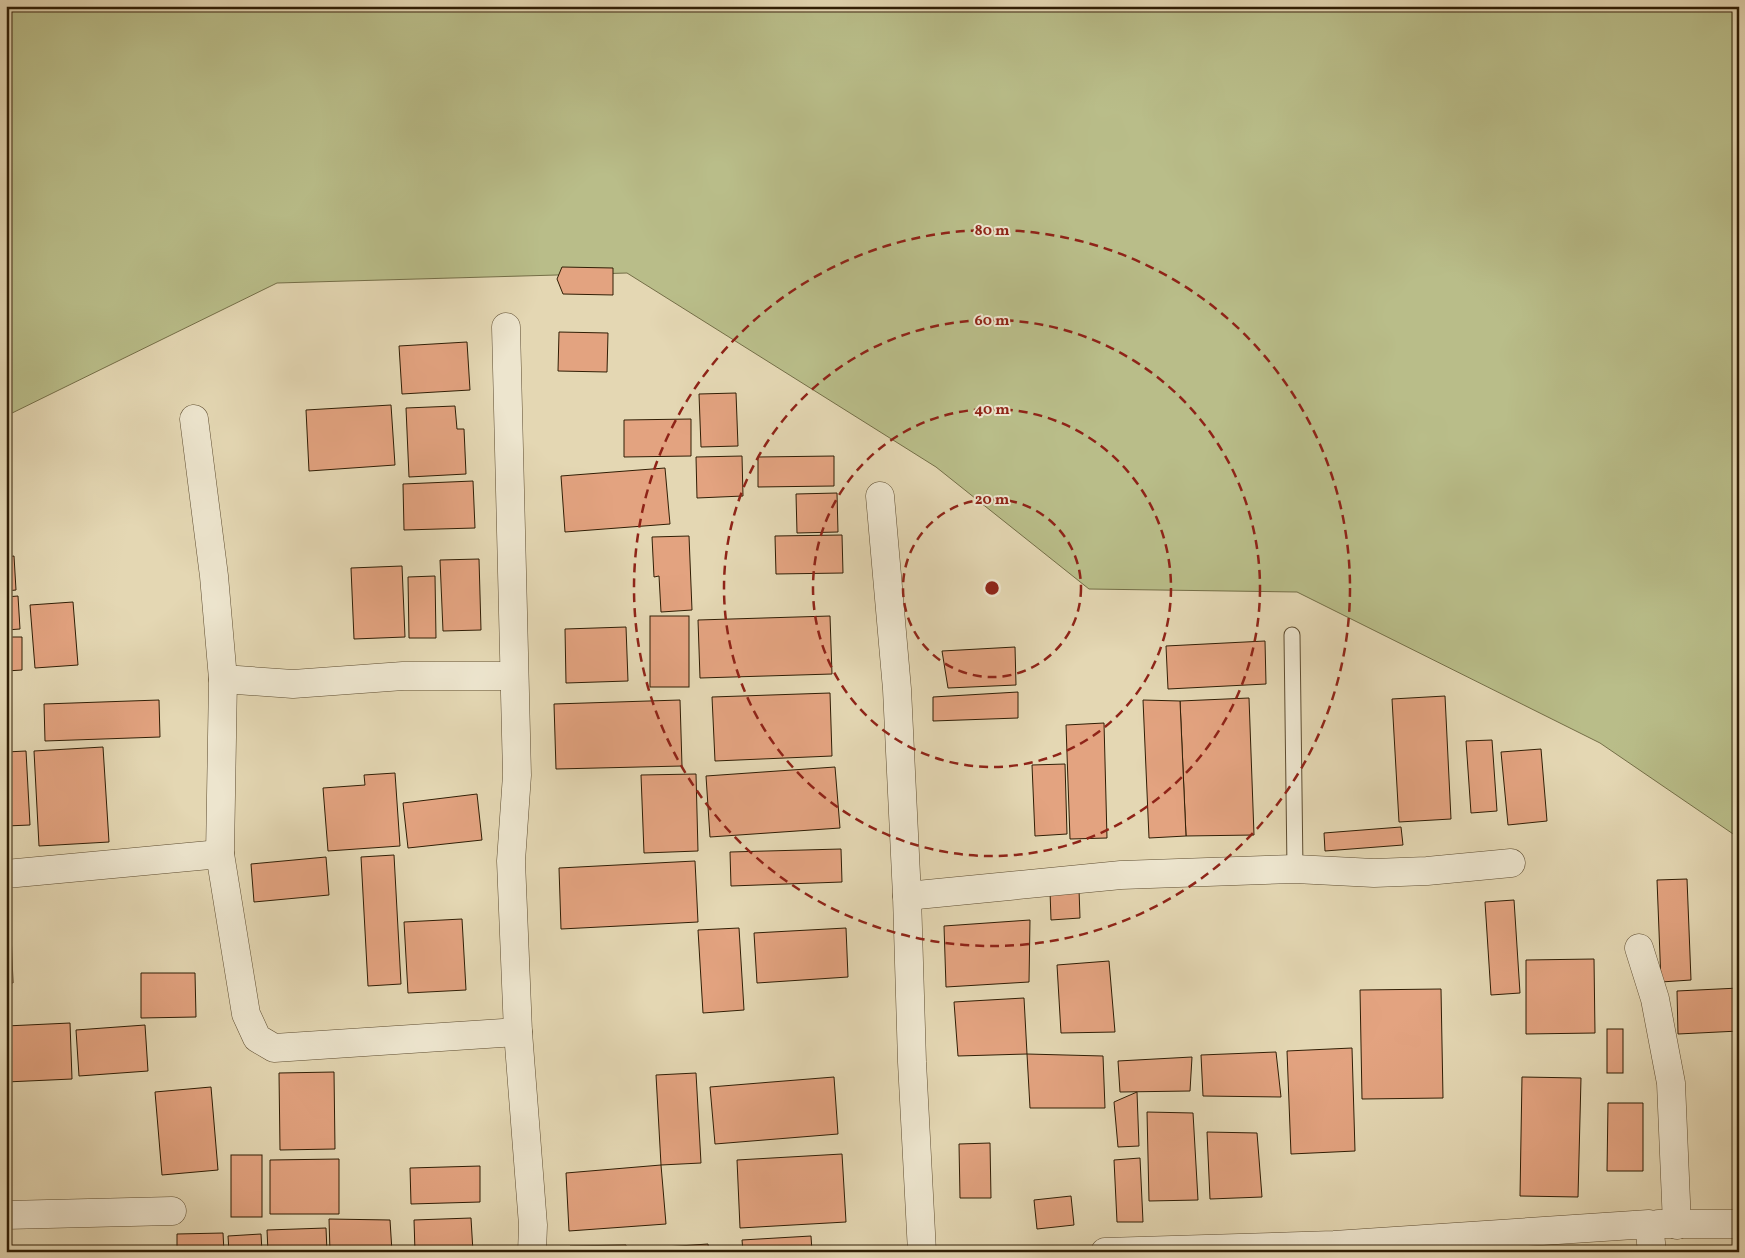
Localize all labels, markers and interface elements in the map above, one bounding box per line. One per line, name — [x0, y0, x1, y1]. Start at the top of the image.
text: 80 m — [975, 221, 1010, 242]
text: 60 m — [975, 311, 1010, 332]
text: 40 m — [974, 400, 1010, 421]
text: 20 m — [975, 490, 1010, 511]
centre of rings — [983, 579, 1001, 597]

